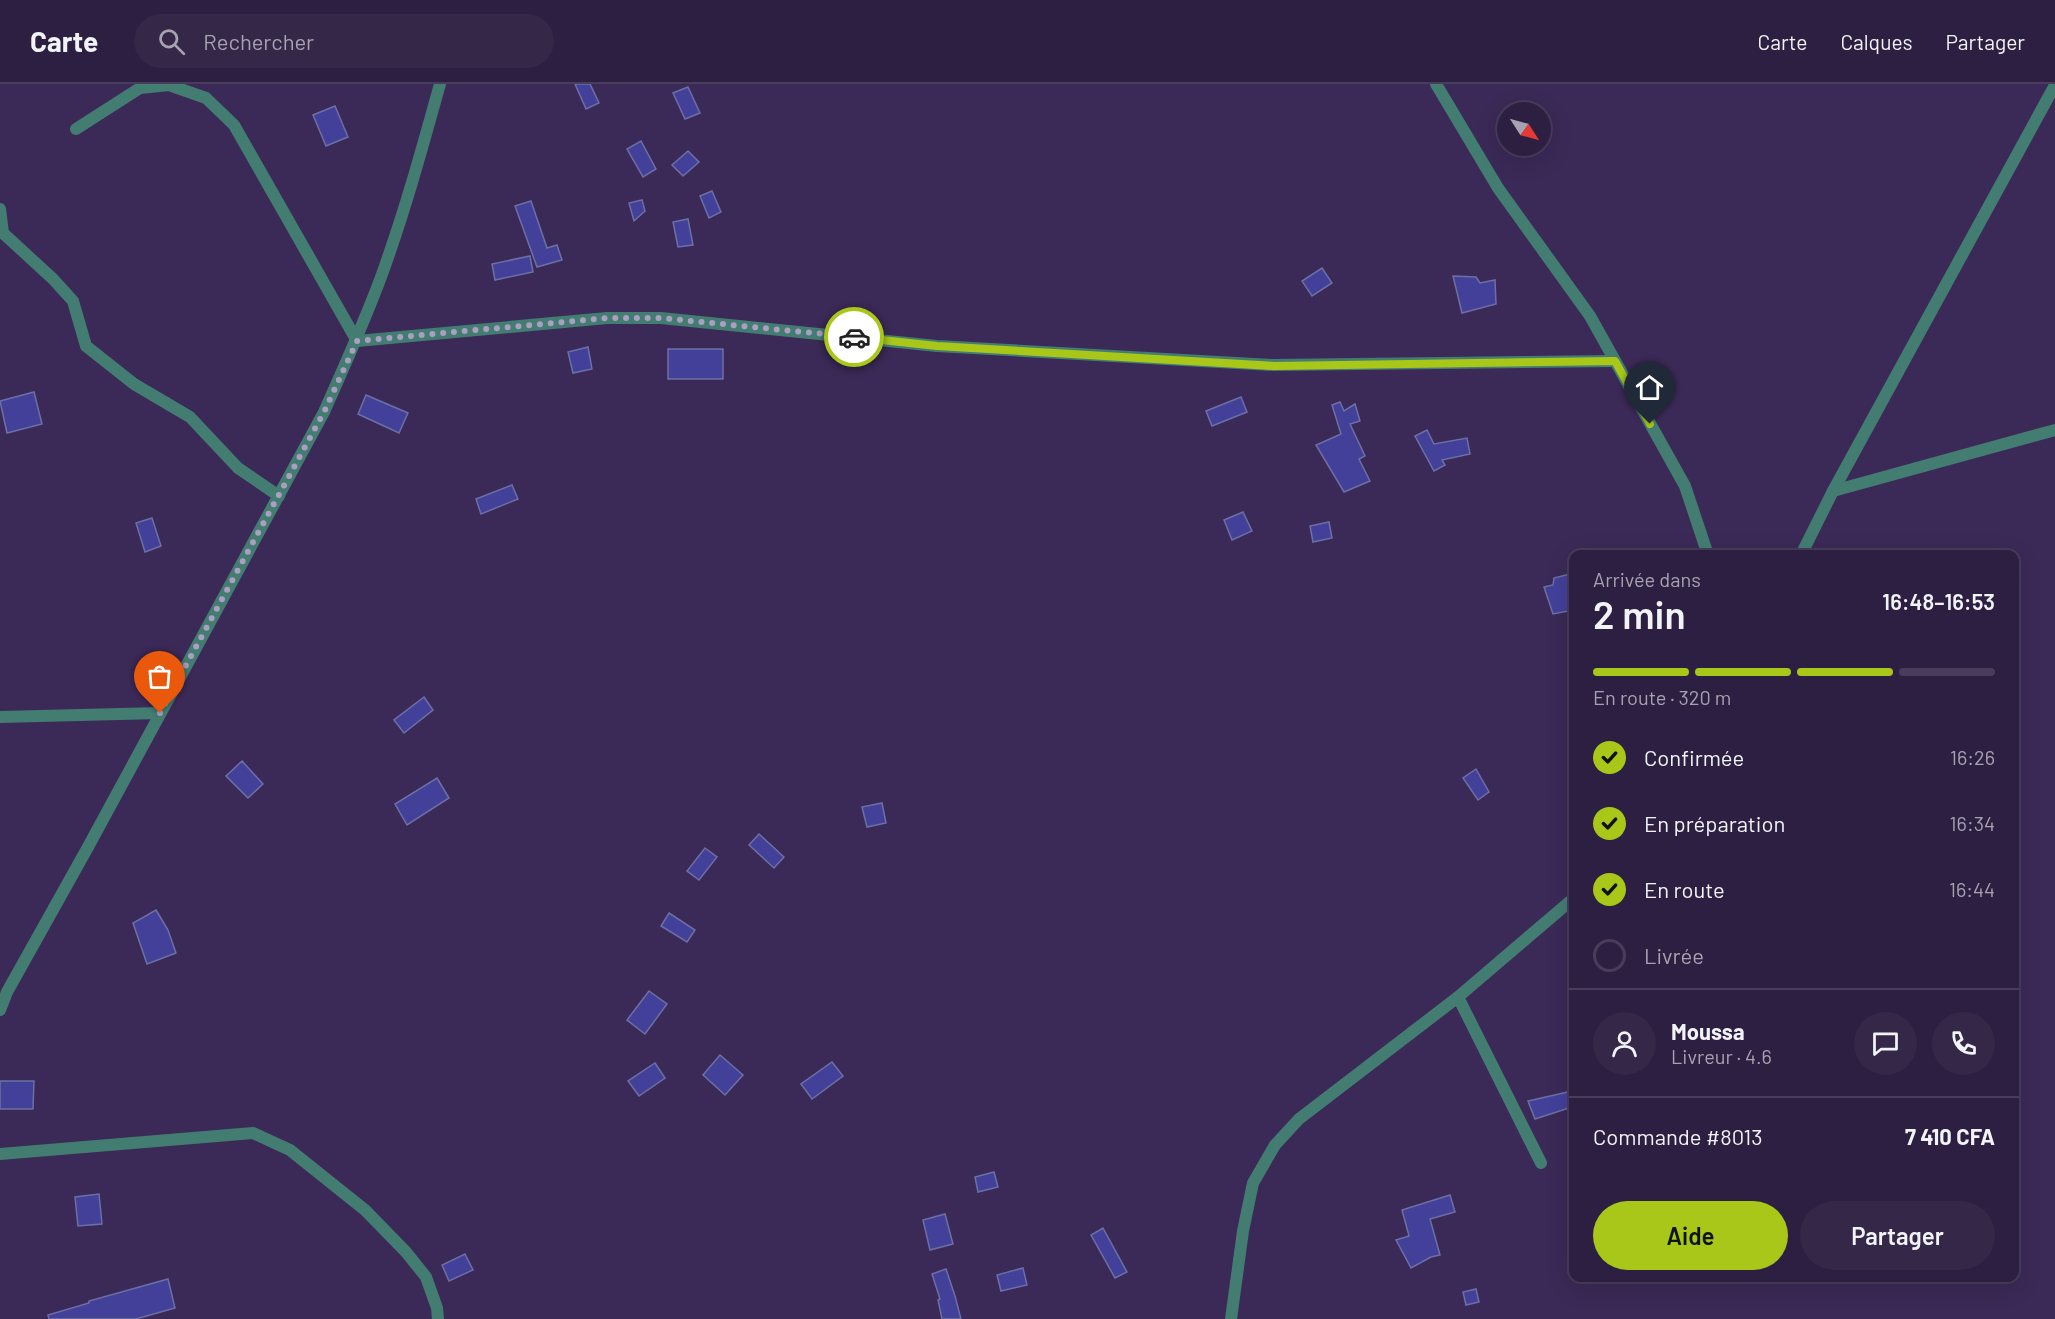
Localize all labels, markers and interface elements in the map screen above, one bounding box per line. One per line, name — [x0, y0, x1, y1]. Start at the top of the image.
search box — [134, 14, 554, 68]
text: Carte — [30, 24, 98, 58]
icon: search — [155, 25, 188, 58]
text: Rechercher — [203, 28, 314, 54]
text: Carte — [1758, 29, 1807, 54]
text: Calques — [1840, 29, 1913, 54]
text: Partager — [1946, 29, 2025, 54]
north arrow — [1497, 102, 1551, 156]
map controls — [1497, 102, 1551, 156]
courier — [824, 307, 884, 367]
icon: car — [838, 321, 871, 354]
pin — [1624, 362, 1675, 424]
icon: home — [1633, 371, 1666, 404]
text: Arrivée dans — [1593, 567, 1701, 591]
text: 16:48–16:53 — [1882, 588, 1995, 614]
text: 2 min — [1593, 590, 1686, 637]
pin — [134, 651, 185, 713]
icon: bag — [143, 660, 176, 693]
text: En route · 320 m — [1593, 685, 1731, 709]
icon: check — [1593, 741, 1626, 774]
text: Confirmée — [1644, 744, 1744, 770]
text: 16:26 — [1950, 745, 1995, 769]
icon: check — [1593, 807, 1626, 840]
text: En préparation — [1644, 810, 1785, 836]
text: 16:34 — [1950, 811, 1995, 835]
icon: check — [1593, 873, 1626, 906]
text: En route — [1644, 876, 1725, 902]
text: 16:44 — [1949, 877, 1995, 901]
text: Livrée — [1644, 942, 1704, 968]
button: person — [1593, 1012, 1656, 1075]
button: chat — [1854, 1012, 1917, 1075]
button: phone — [1932, 1012, 1995, 1075]
text: Moussa — [1671, 1018, 1745, 1044]
text: Livreur · 4.6 — [1671, 1044, 1772, 1068]
text: Commande #8013 — [1593, 1123, 1763, 1149]
text: 7 410 CFA — [1905, 1123, 1995, 1149]
button: Aide — [1593, 1201, 1788, 1270]
button: Partager — [1800, 1201, 1995, 1270]

